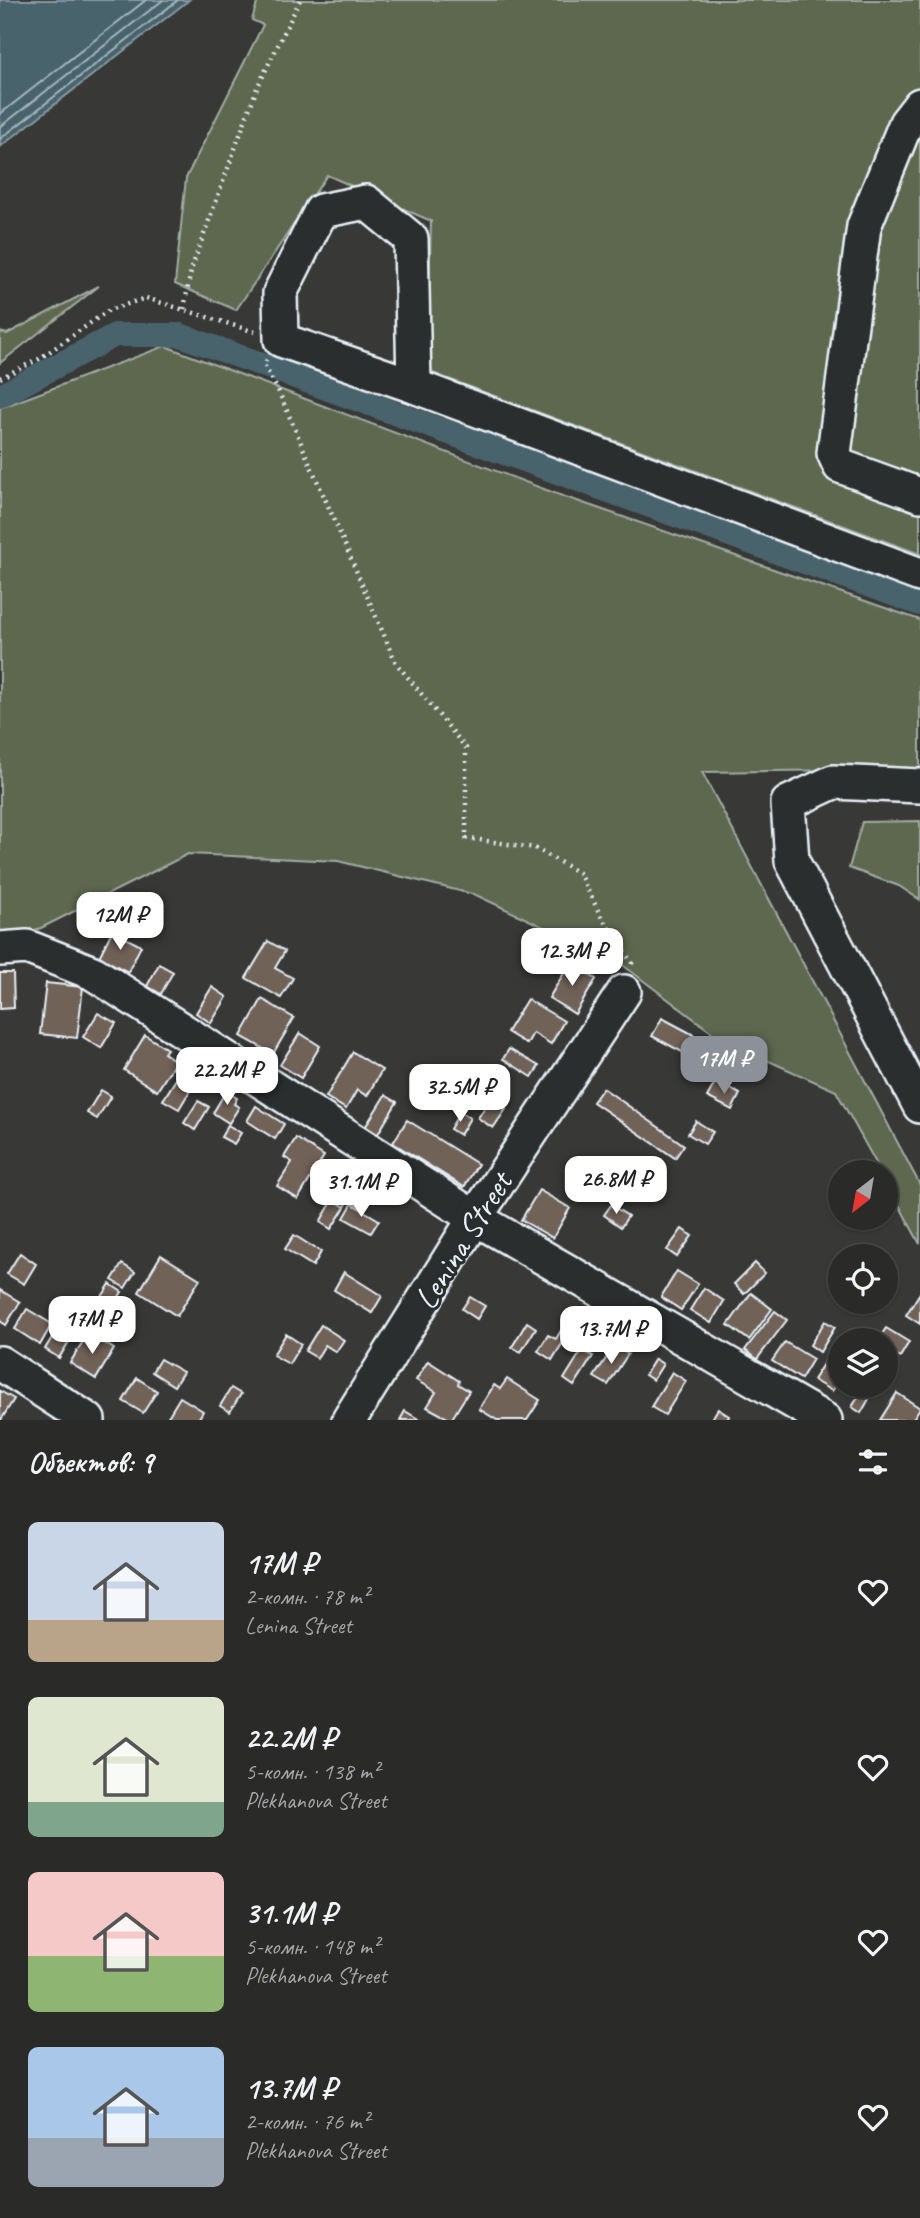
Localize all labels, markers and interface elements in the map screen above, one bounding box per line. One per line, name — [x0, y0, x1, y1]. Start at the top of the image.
pin: 12M ₽ — [71, 892, 169, 952]
text: 12M ₽ — [93, 900, 147, 929]
pin: 12.3M ₽ — [507, 928, 637, 988]
text: 12.3M ₽ — [537, 936, 607, 965]
pin: 17M ₽ — [675, 1036, 773, 1096]
text: 17M ₽ — [697, 1044, 751, 1073]
pin: 22.2M ₽ — [162, 1048, 292, 1107]
text: 22.2M ₽ — [192, 1055, 262, 1084]
pin: 32.5M ₽ — [395, 1064, 525, 1124]
text: 32.5M ₽ — [425, 1072, 495, 1101]
pin: 26.8M ₽ — [551, 1156, 681, 1216]
pin: 31.1M ₽ — [296, 1160, 426, 1219]
north arrow — [828, 1160, 898, 1230]
map controls — [828, 1160, 898, 1398]
street label: Lenina Street — [404, 1162, 523, 1317]
text: 26.8M ₽ — [581, 1164, 651, 1193]
text: 31.1M ₽ — [326, 1167, 396, 1196]
button: locate — [828, 1244, 898, 1314]
pin: 17M ₽ — [43, 1296, 141, 1356]
text: 17M ₽ — [65, 1304, 119, 1333]
pin: 13.7M ₽ — [546, 1306, 676, 1366]
text: 13.7M ₽ — [576, 1314, 646, 1343]
button: layers — [828, 1328, 898, 1398]
text: Объектов: 9 — [28, 1443, 153, 1481]
icon: filters — [854, 1443, 892, 1481]
text: 17M ₽ — [245, 1544, 317, 1582]
icon: home — [84, 1550, 168, 1634]
icon: heart — [854, 1573, 892, 1611]
text: 2-комн. · 78 m² — [245, 1582, 369, 1611]
text: Lenina Street — [245, 1611, 352, 1640]
text: 22.2M ₽ — [245, 1719, 336, 1757]
icon: home — [84, 1725, 168, 1809]
icon: heart — [854, 1748, 892, 1786]
text: 5-комн. · 138 m² — [245, 1757, 379, 1786]
text: Plekhanova Street — [245, 1786, 387, 1815]
text: 31.1M ₽ — [245, 1894, 336, 1932]
icon: home — [84, 1900, 168, 1984]
icon: heart — [854, 1923, 892, 1961]
text: 5-комн. · 148 m² — [245, 1932, 379, 1961]
text: Plekhanova Street — [245, 1961, 387, 1990]
text: 13.7M ₽ — [245, 2069, 336, 2107]
icon: home — [84, 2075, 168, 2159]
icon: heart — [854, 2098, 892, 2136]
text: 2-комн. · 76 m² — [245, 2107, 369, 2136]
text: Plekhanova Street — [245, 2136, 387, 2165]

